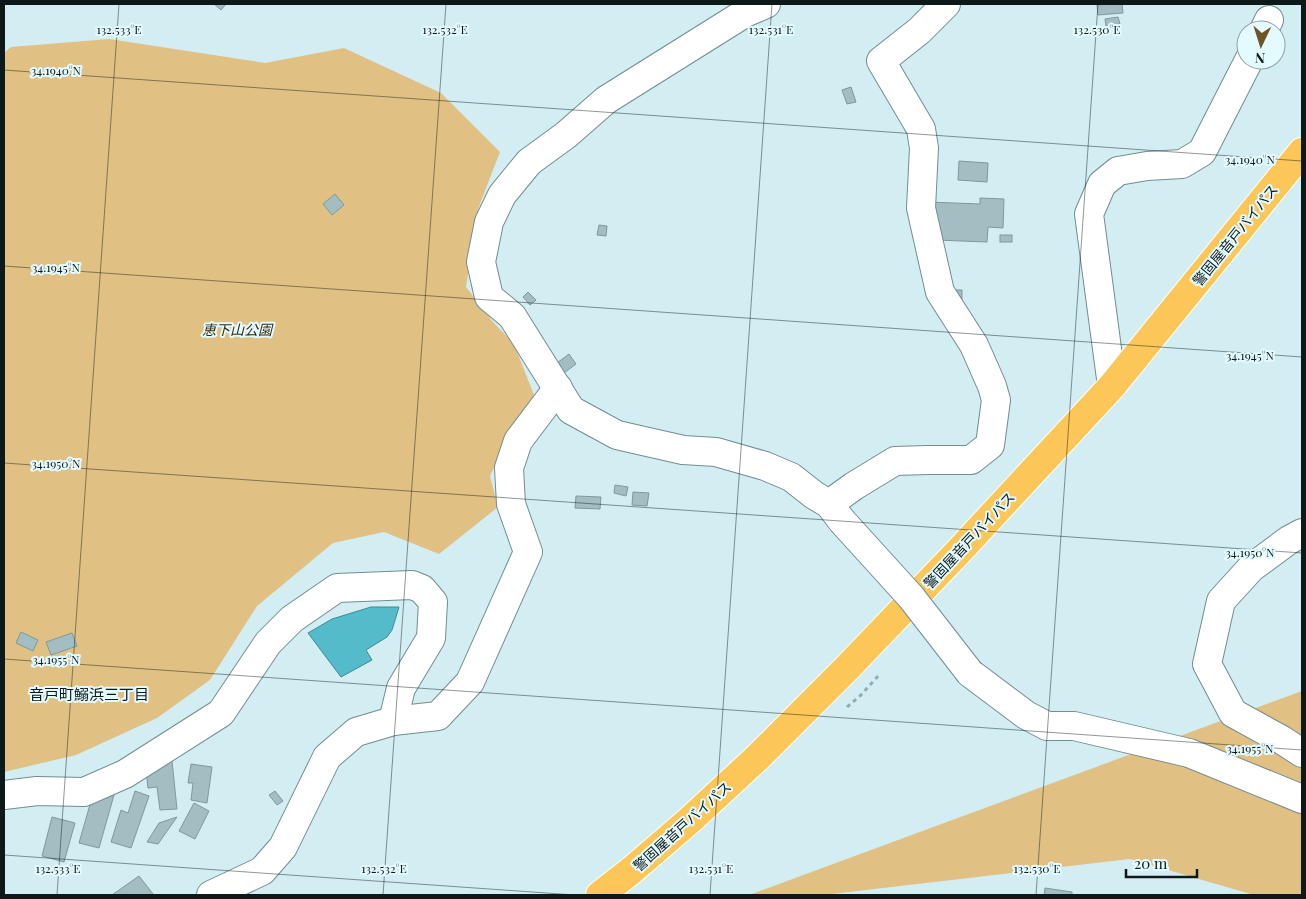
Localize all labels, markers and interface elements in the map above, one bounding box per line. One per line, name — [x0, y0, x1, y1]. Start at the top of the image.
north arrow — [1236, 20, 1286, 70]
text: 132.533°E — [96, 21, 142, 37]
text: 132.532°E — [422, 21, 468, 37]
text: 132.531°E — [749, 21, 793, 37]
text: 132.530°E — [1074, 21, 1120, 37]
text: N — [1254, 49, 1266, 68]
text: 34.1940°N — [31, 62, 82, 78]
text: 34.1940°N — [1225, 151, 1276, 167]
street label: 警固屋音戸バイパス — [1188, 180, 1282, 290]
text: 34.1945°N — [32, 259, 81, 275]
park label: 恵下山公園 — [202, 320, 274, 339]
text: 34.1945°N — [1226, 347, 1275, 363]
text: 34.1950°N — [31, 455, 81, 471]
street label: 警固屋音戸バイパス — [919, 488, 1019, 592]
text: 34.1950°N — [1225, 544, 1275, 560]
text: 34.1955°N — [32, 651, 80, 667]
district label: 音戸町鰯浜三丁目 — [29, 684, 149, 704]
text: 34.1955°N — [1226, 740, 1274, 756]
street label: 警固屋音戸バイパス — [629, 777, 735, 875]
scale bar — [1126, 846, 1197, 878]
text: 20 m — [1134, 853, 1168, 873]
text: 132.533°E — [35, 860, 81, 876]
text: 132.532°E — [361, 860, 407, 876]
text: 132.531°E — [689, 860, 733, 876]
text: 132.530°E — [1014, 860, 1060, 876]

